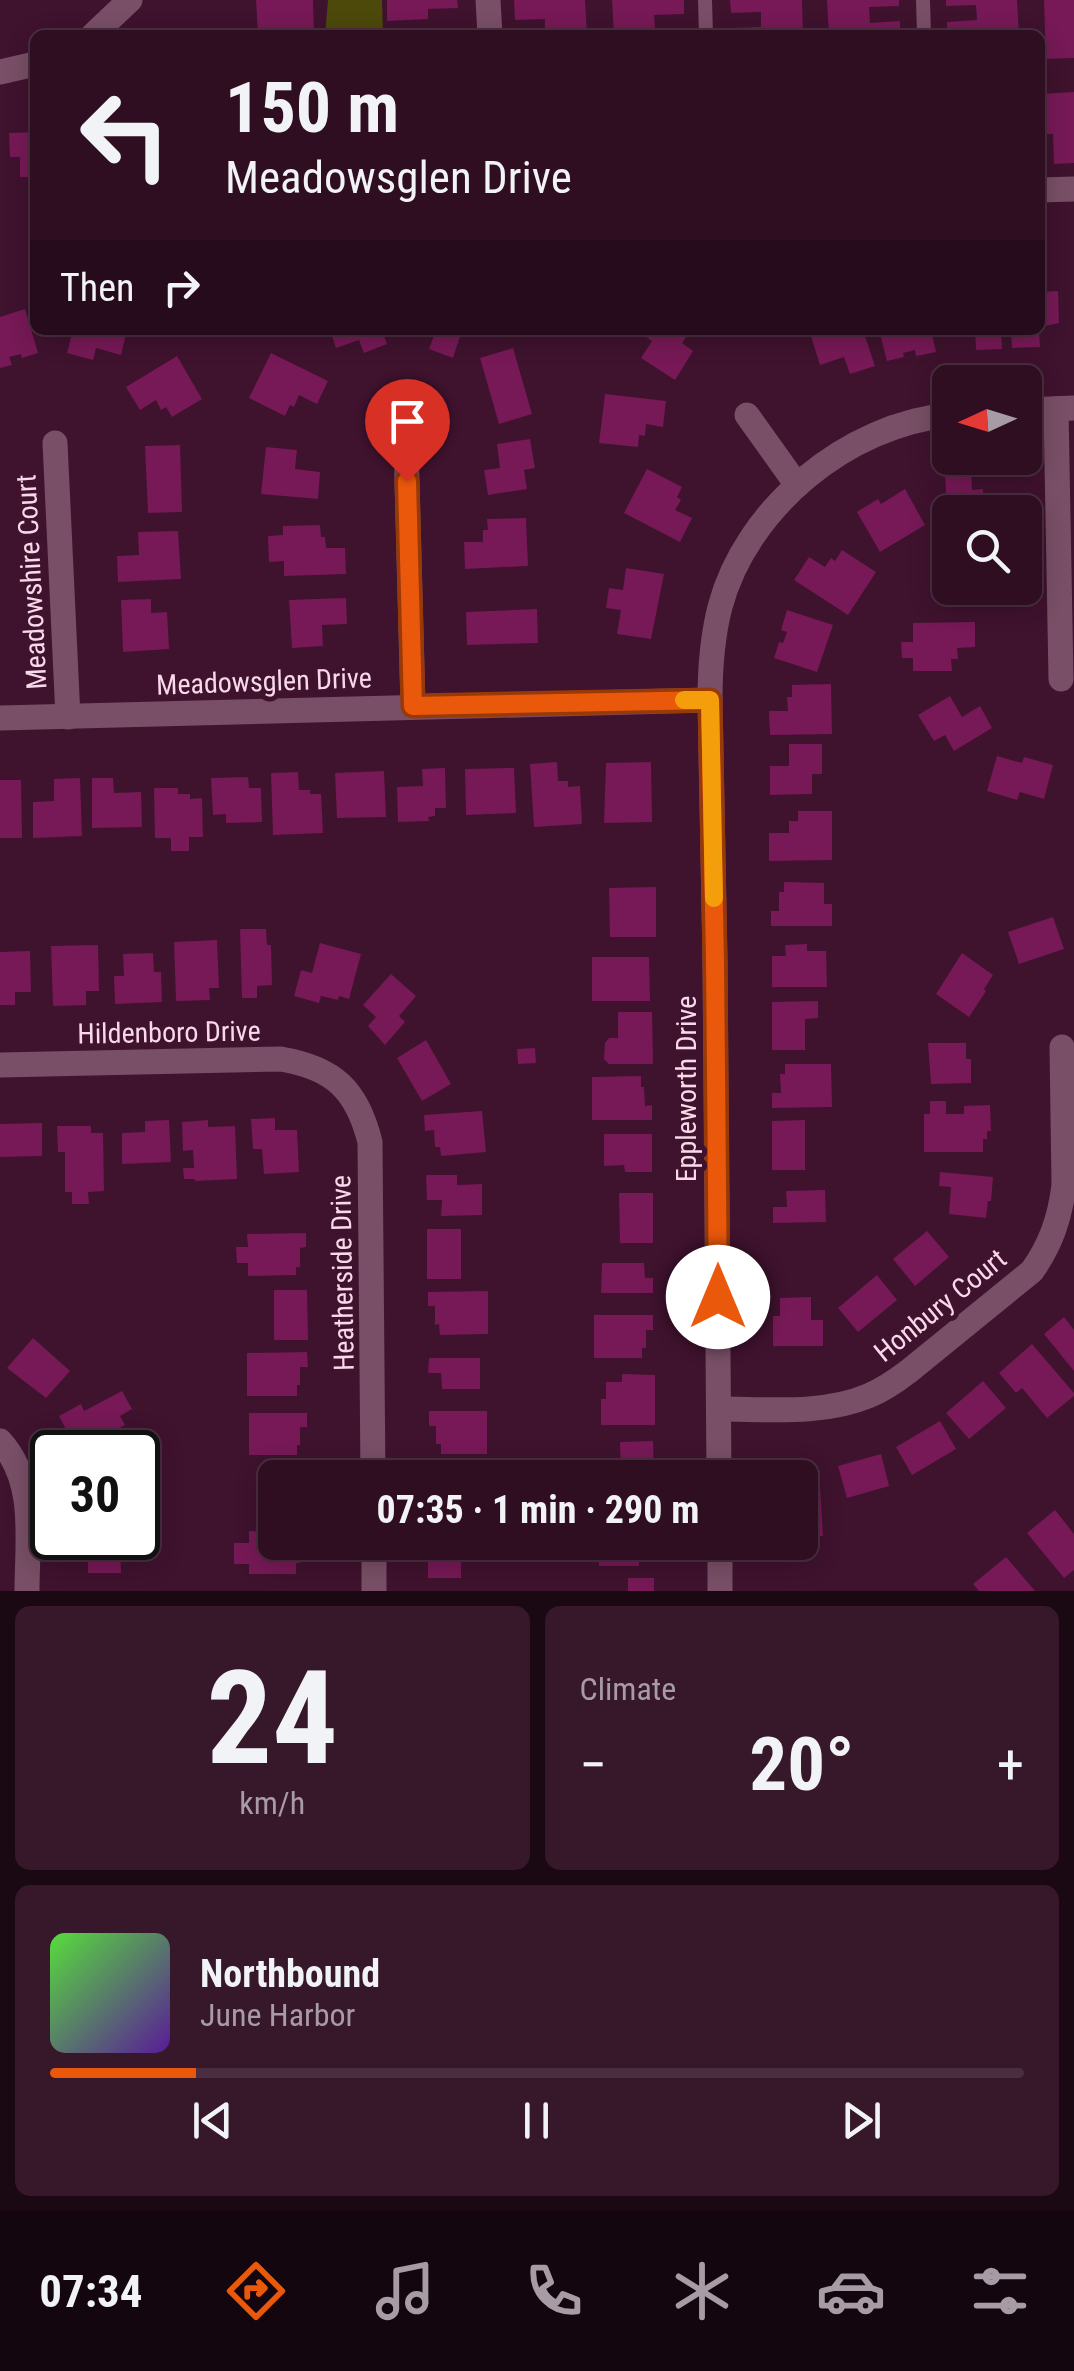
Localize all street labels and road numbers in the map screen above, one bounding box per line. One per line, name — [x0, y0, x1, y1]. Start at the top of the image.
street label: Meadowshire Court — [9, 474, 54, 690]
street label: Meadowsglen Drive — [156, 661, 372, 702]
street label: Eppleworth Drive — [670, 996, 703, 1182]
street label: Hildenboro Drive — [77, 1014, 261, 1051]
street label: Heatherside Drive — [324, 1175, 361, 1371]
street label: Honbury Court — [868, 1242, 1013, 1369]

